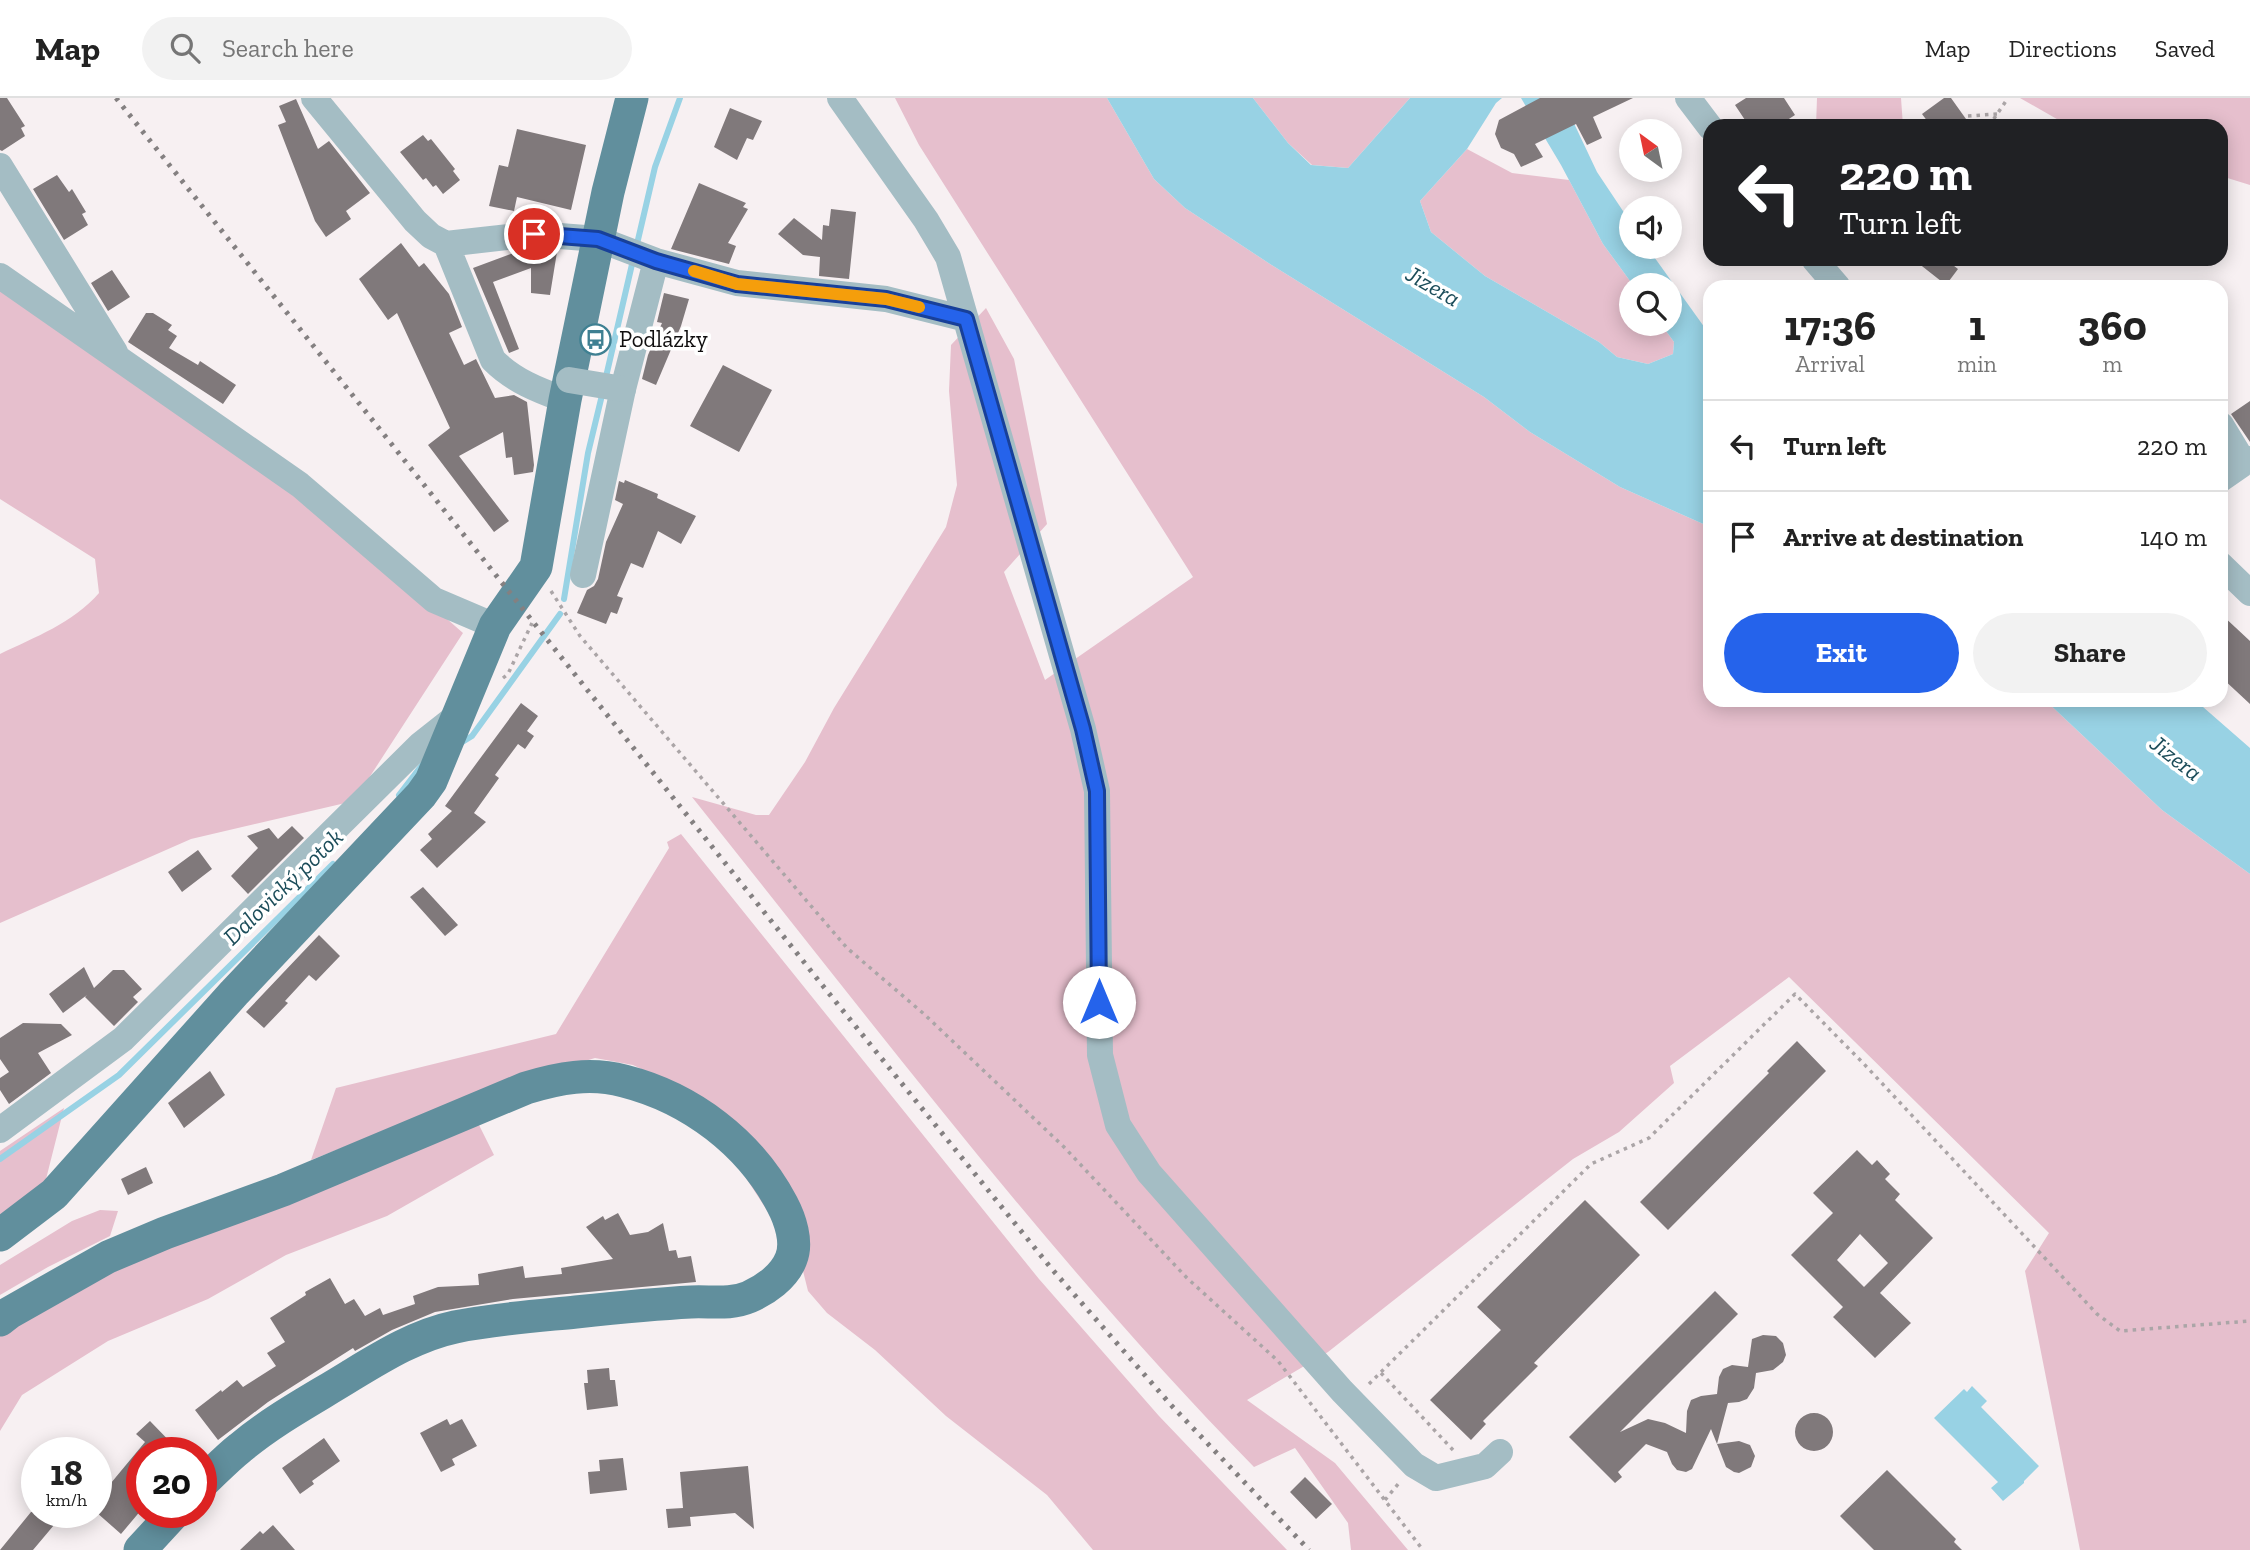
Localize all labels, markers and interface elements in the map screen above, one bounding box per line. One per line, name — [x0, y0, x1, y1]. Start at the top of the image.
search box — [142, 17, 632, 80]
text: Map — [35, 29, 100, 68]
icon: search — [166, 29, 204, 67]
text: Search here — [222, 32, 354, 64]
text: Map — [1925, 34, 1971, 63]
text: Directions — [2009, 34, 2117, 63]
text: Saved — [2155, 34, 2215, 63]
north arrow — [1619, 119, 1682, 182]
map controls — [1619, 119, 1682, 336]
text: 220 m — [1839, 144, 1972, 203]
icon: left — [1724, 147, 1815, 238]
button: sound — [1619, 196, 1682, 259]
pin — [504, 204, 564, 264]
text: Turn left — [1839, 204, 1961, 242]
icon: arrive — [515, 215, 553, 253]
water label: Jizera — [1400, 258, 1466, 313]
button: search — [1619, 273, 1682, 336]
text: 17:36 — [1784, 300, 1876, 351]
text: 1 — [1969, 300, 1986, 351]
text: 360 — [2078, 300, 2147, 351]
bus stop icon: Podlázky — [579, 322, 613, 356]
place label: Podlázky — [619, 325, 708, 353]
text: Arrival — [1796, 350, 1865, 378]
text: min — [1957, 350, 1997, 378]
text: m — [2102, 350, 2122, 378]
icon: left — [1724, 427, 1762, 465]
text: Turn left — [1783, 430, 1886, 462]
text: 220 m — [2137, 430, 2207, 462]
icon: arrive — [1724, 518, 1762, 556]
text: Arrive at destination — [1783, 521, 2023, 553]
text: 140 m — [2140, 521, 2207, 553]
button: Exit — [1724, 613, 1959, 693]
button: Share — [1973, 613, 2207, 693]
water label: Jizera — [2144, 728, 2208, 787]
water label: Dalovický potok — [217, 822, 349, 951]
position arrow — [1062, 965, 1136, 1039]
speed limit sign: 20 — [126, 1437, 217, 1528]
text: 18 — [50, 1452, 83, 1494]
text: km/h — [46, 1489, 87, 1511]

